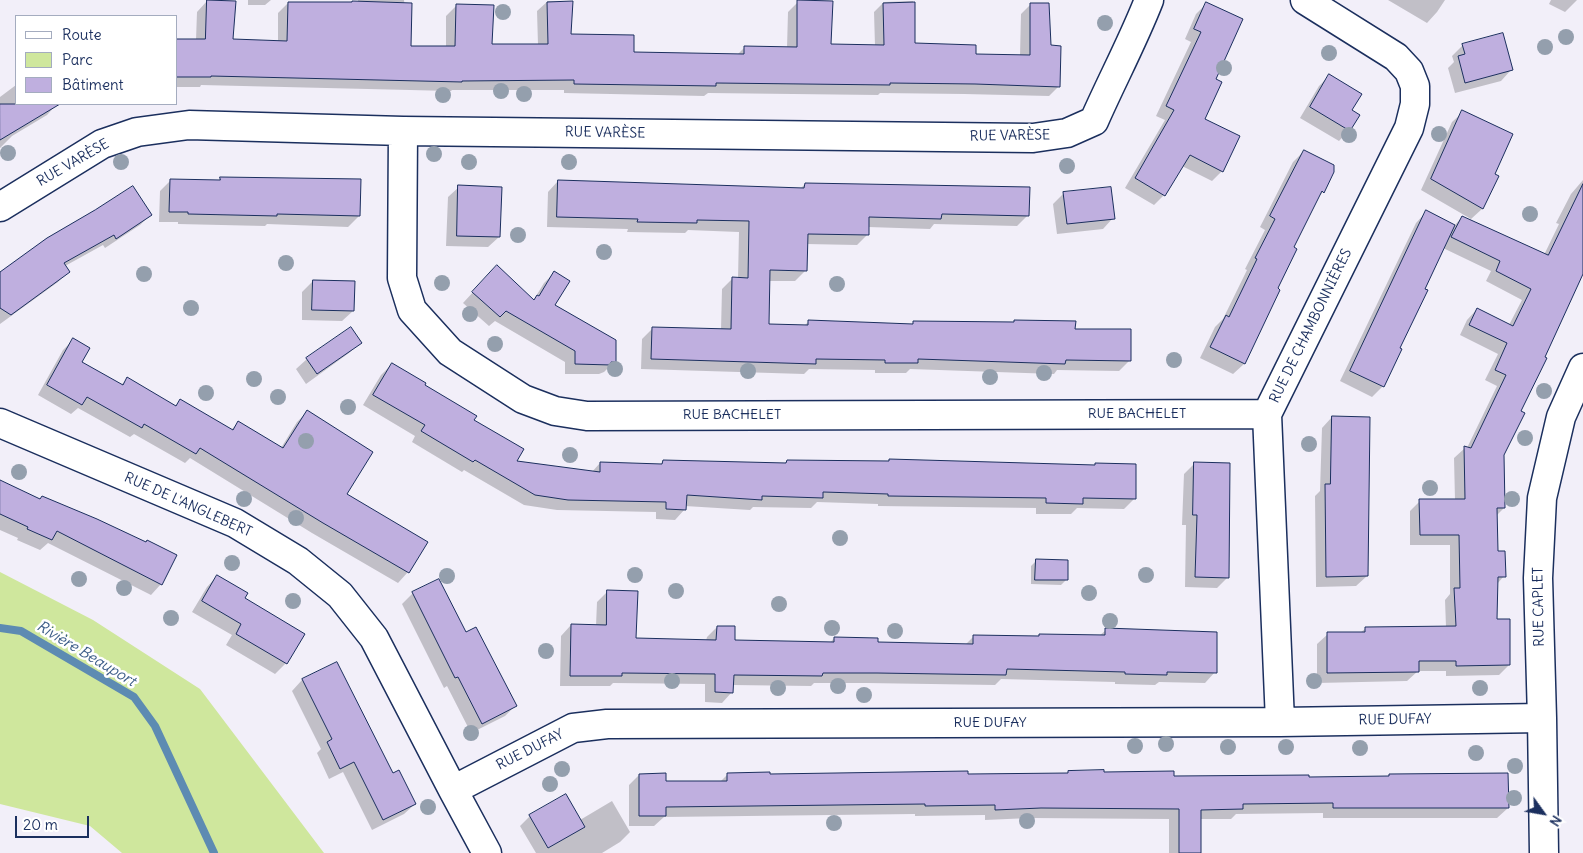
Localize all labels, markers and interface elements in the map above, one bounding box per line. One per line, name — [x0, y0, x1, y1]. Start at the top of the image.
legend — [15, 15, 178, 105]
text: Route — [62, 25, 102, 44]
text: Parc — [62, 50, 93, 69]
text: Bâtiment — [62, 75, 124, 94]
street label: RUE VARÈSE — [565, 124, 645, 142]
street label: RUE VARÈSE — [970, 127, 1050, 145]
street label: RUE VARÈSE — [34, 136, 112, 190]
street label: RUE DE CHAMBONNIÈRES — [1266, 246, 1356, 406]
street label: RUE BACHELET — [1088, 406, 1186, 422]
street label: RUE BACHELET — [683, 407, 781, 423]
street label: RUE DE L'ANGLEBERT — [122, 469, 254, 541]
street label: RUE CAPLET — [1530, 567, 1548, 647]
water label: Rivière Beauport — [33, 617, 139, 691]
street label: RUE DUFAY — [1358, 711, 1432, 729]
street label: RUE DUFAY — [953, 715, 1027, 731]
street label: RUE DUFAY — [494, 726, 566, 774]
north arrow — [1518, 788, 1568, 838]
scale bar — [18, 806, 91, 838]
text: N — [1546, 812, 1566, 830]
text: 20 m — [23, 815, 58, 834]

